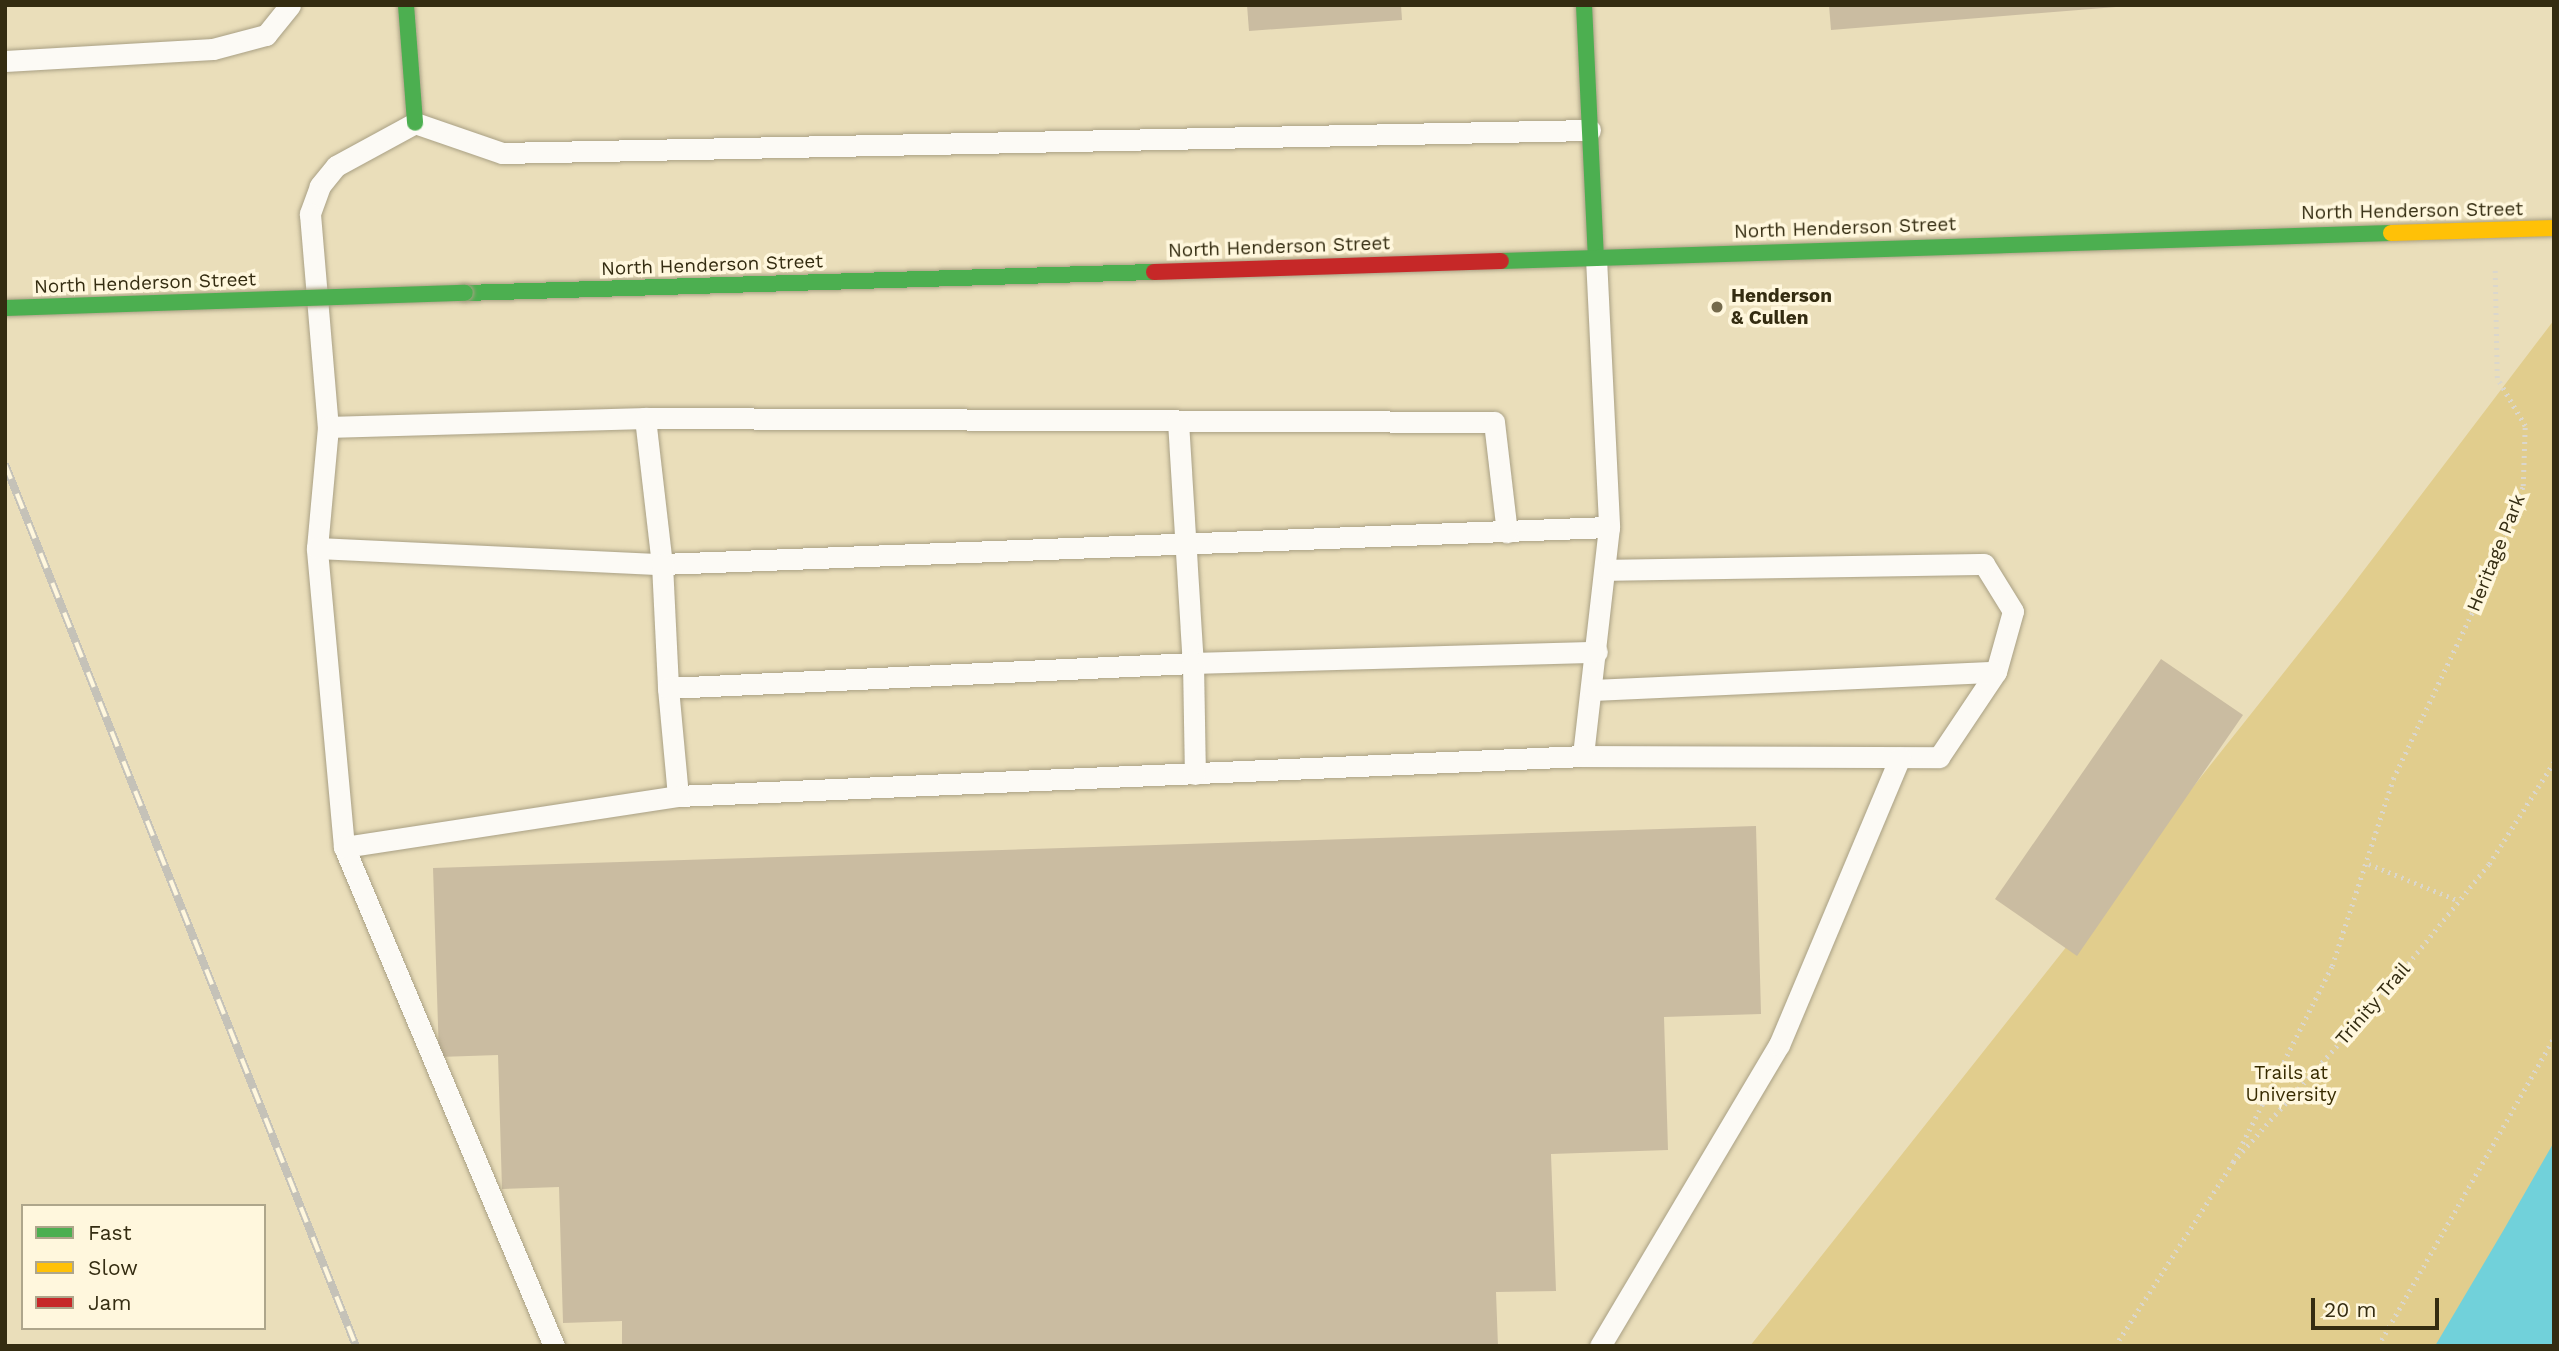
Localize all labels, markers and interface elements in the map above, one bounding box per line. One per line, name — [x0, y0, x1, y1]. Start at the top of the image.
street label: North Henderson Street — [2301, 198, 2523, 224]
street label: North Henderson Street — [1734, 213, 1956, 243]
street label: North Henderson Street — [1168, 232, 1390, 262]
street label: North Henderson Street — [601, 250, 823, 280]
street label: North Henderson Street — [34, 268, 256, 298]
place label: Henderson & Cullen — [1731, 285, 1832, 329]
marker: Henderson & Cullen — [1709, 299, 1725, 315]
street label: Heritage Park — [2462, 491, 2530, 615]
street label: Trinity Trail — [2331, 958, 2415, 1050]
park label: Trails at University — [2245, 1062, 2337, 1106]
legend — [21, 1204, 266, 1330]
text: Fast — [88, 1220, 132, 1245]
text: Slow — [88, 1255, 138, 1280]
scale bar — [2314, 1284, 2442, 1328]
text: Jam — [88, 1290, 131, 1315]
text: 20 m — [2324, 1297, 2376, 1322]

